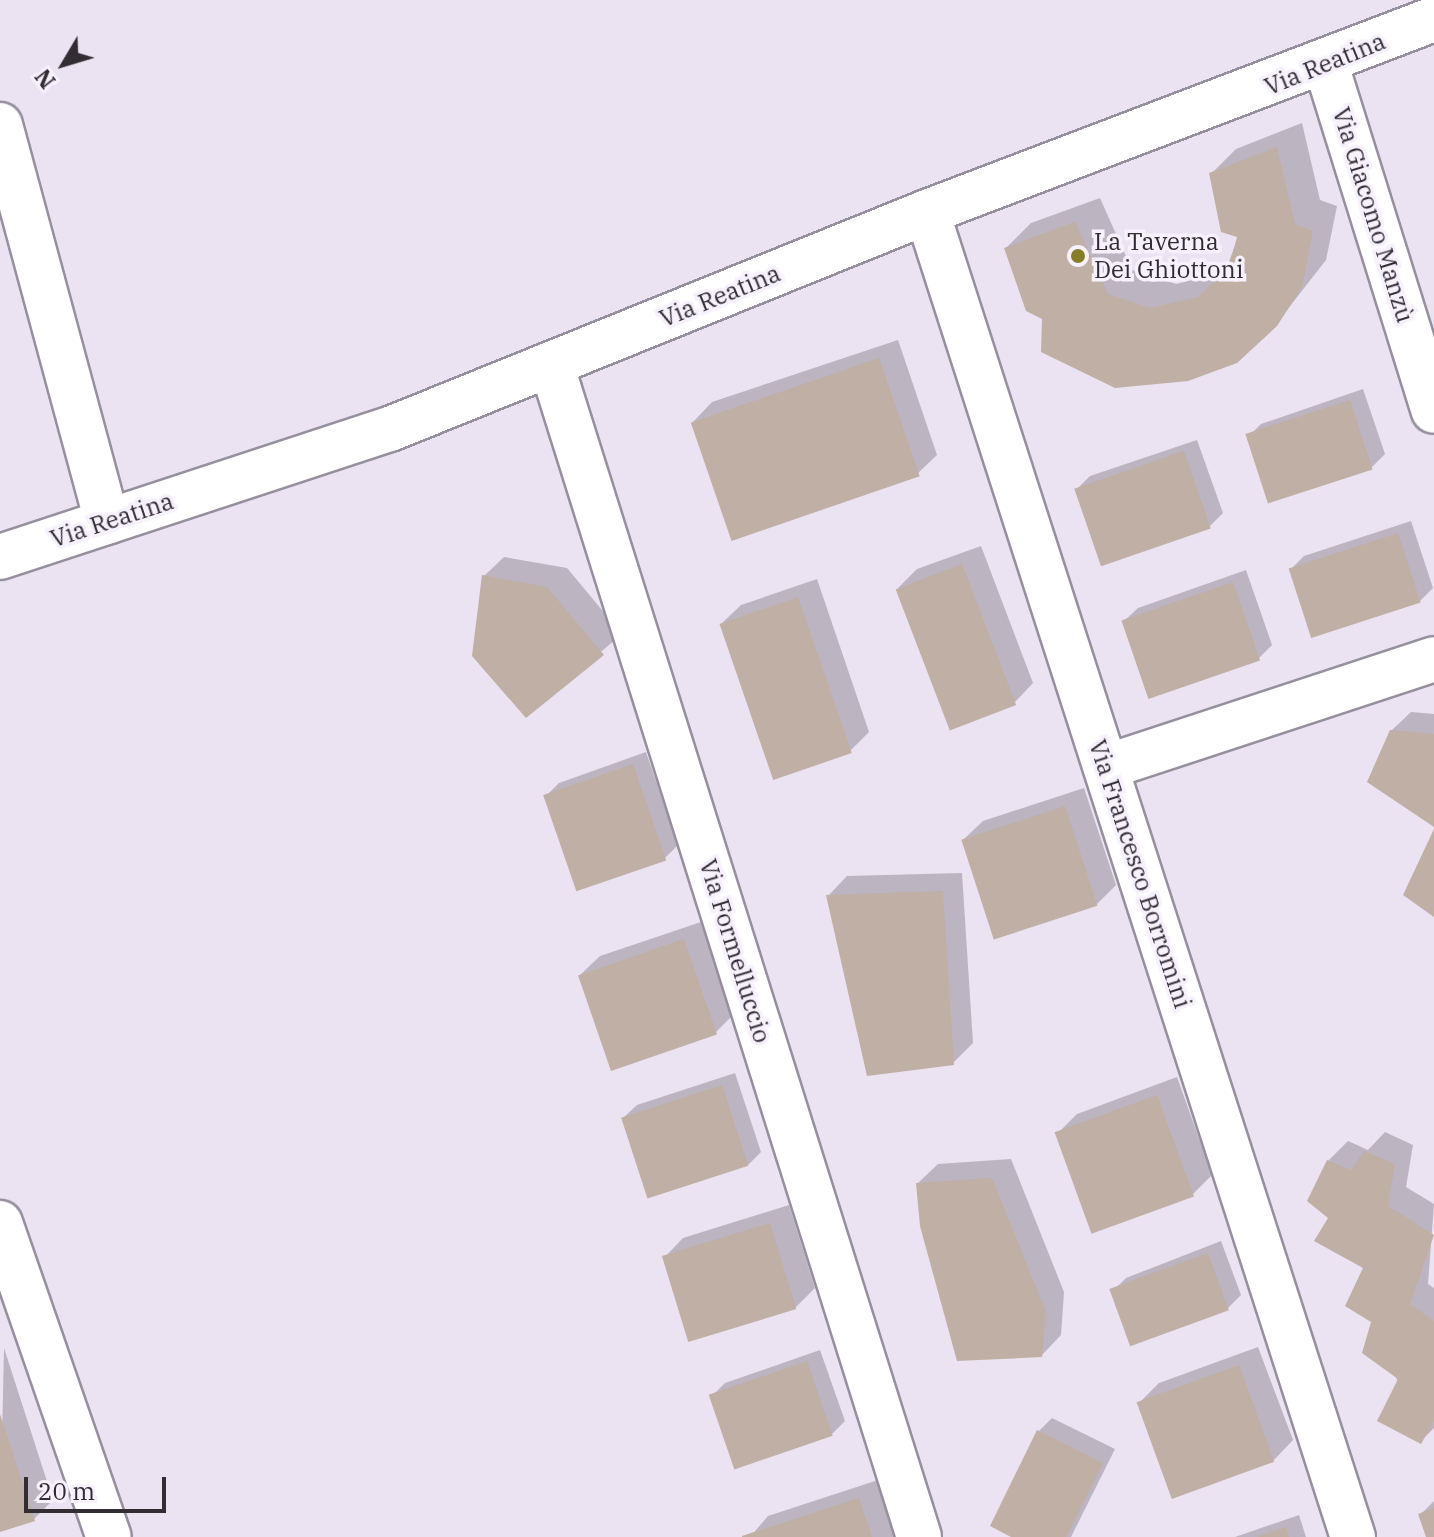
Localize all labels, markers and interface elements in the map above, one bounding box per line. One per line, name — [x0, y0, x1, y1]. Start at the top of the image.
north arrow — [24, 24, 104, 104]
street label: Via Reatina — [1260, 27, 1390, 101]
text: N — [28, 63, 61, 95]
street label: Via Giacomo Manzù — [1327, 104, 1419, 326]
place label: La Taverna Dei Ghiottoni — [1094, 228, 1243, 284]
marker: La Taverna Dei Ghiottoni — [1069, 247, 1087, 265]
street label: Via Reatina — [655, 259, 785, 333]
street label: Via Reatina — [47, 487, 177, 553]
street label: Via Francesco Borromini — [1083, 736, 1197, 1012]
street label: Via Formelluccio — [693, 856, 777, 1046]
scale bar — [28, 1461, 170, 1511]
text: 20 m — [38, 1475, 95, 1507]

